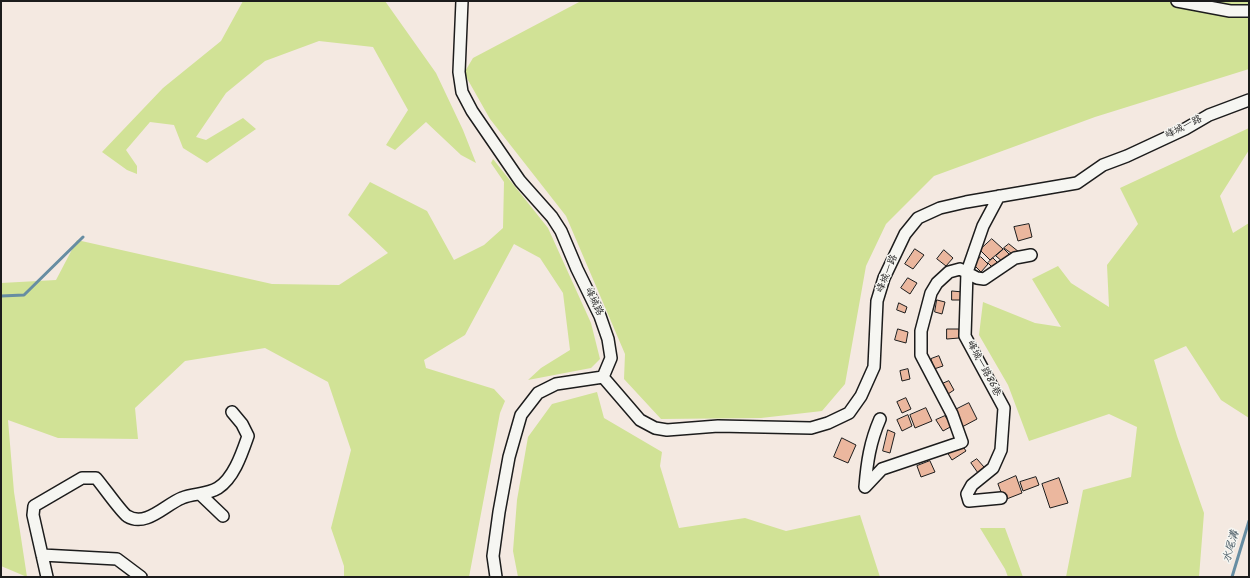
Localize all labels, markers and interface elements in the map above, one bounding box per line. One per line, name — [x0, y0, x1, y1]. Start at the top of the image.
street label: 峰城一路 — [1163, 114, 1205, 142]
street label: 峰城一路 — [875, 253, 901, 295]
street label: 峰城路 — [581, 286, 605, 318]
street label: 峰城一路86巷 — [963, 339, 1003, 399]
water label: 水尾溝 — [1221, 529, 1243, 565]

